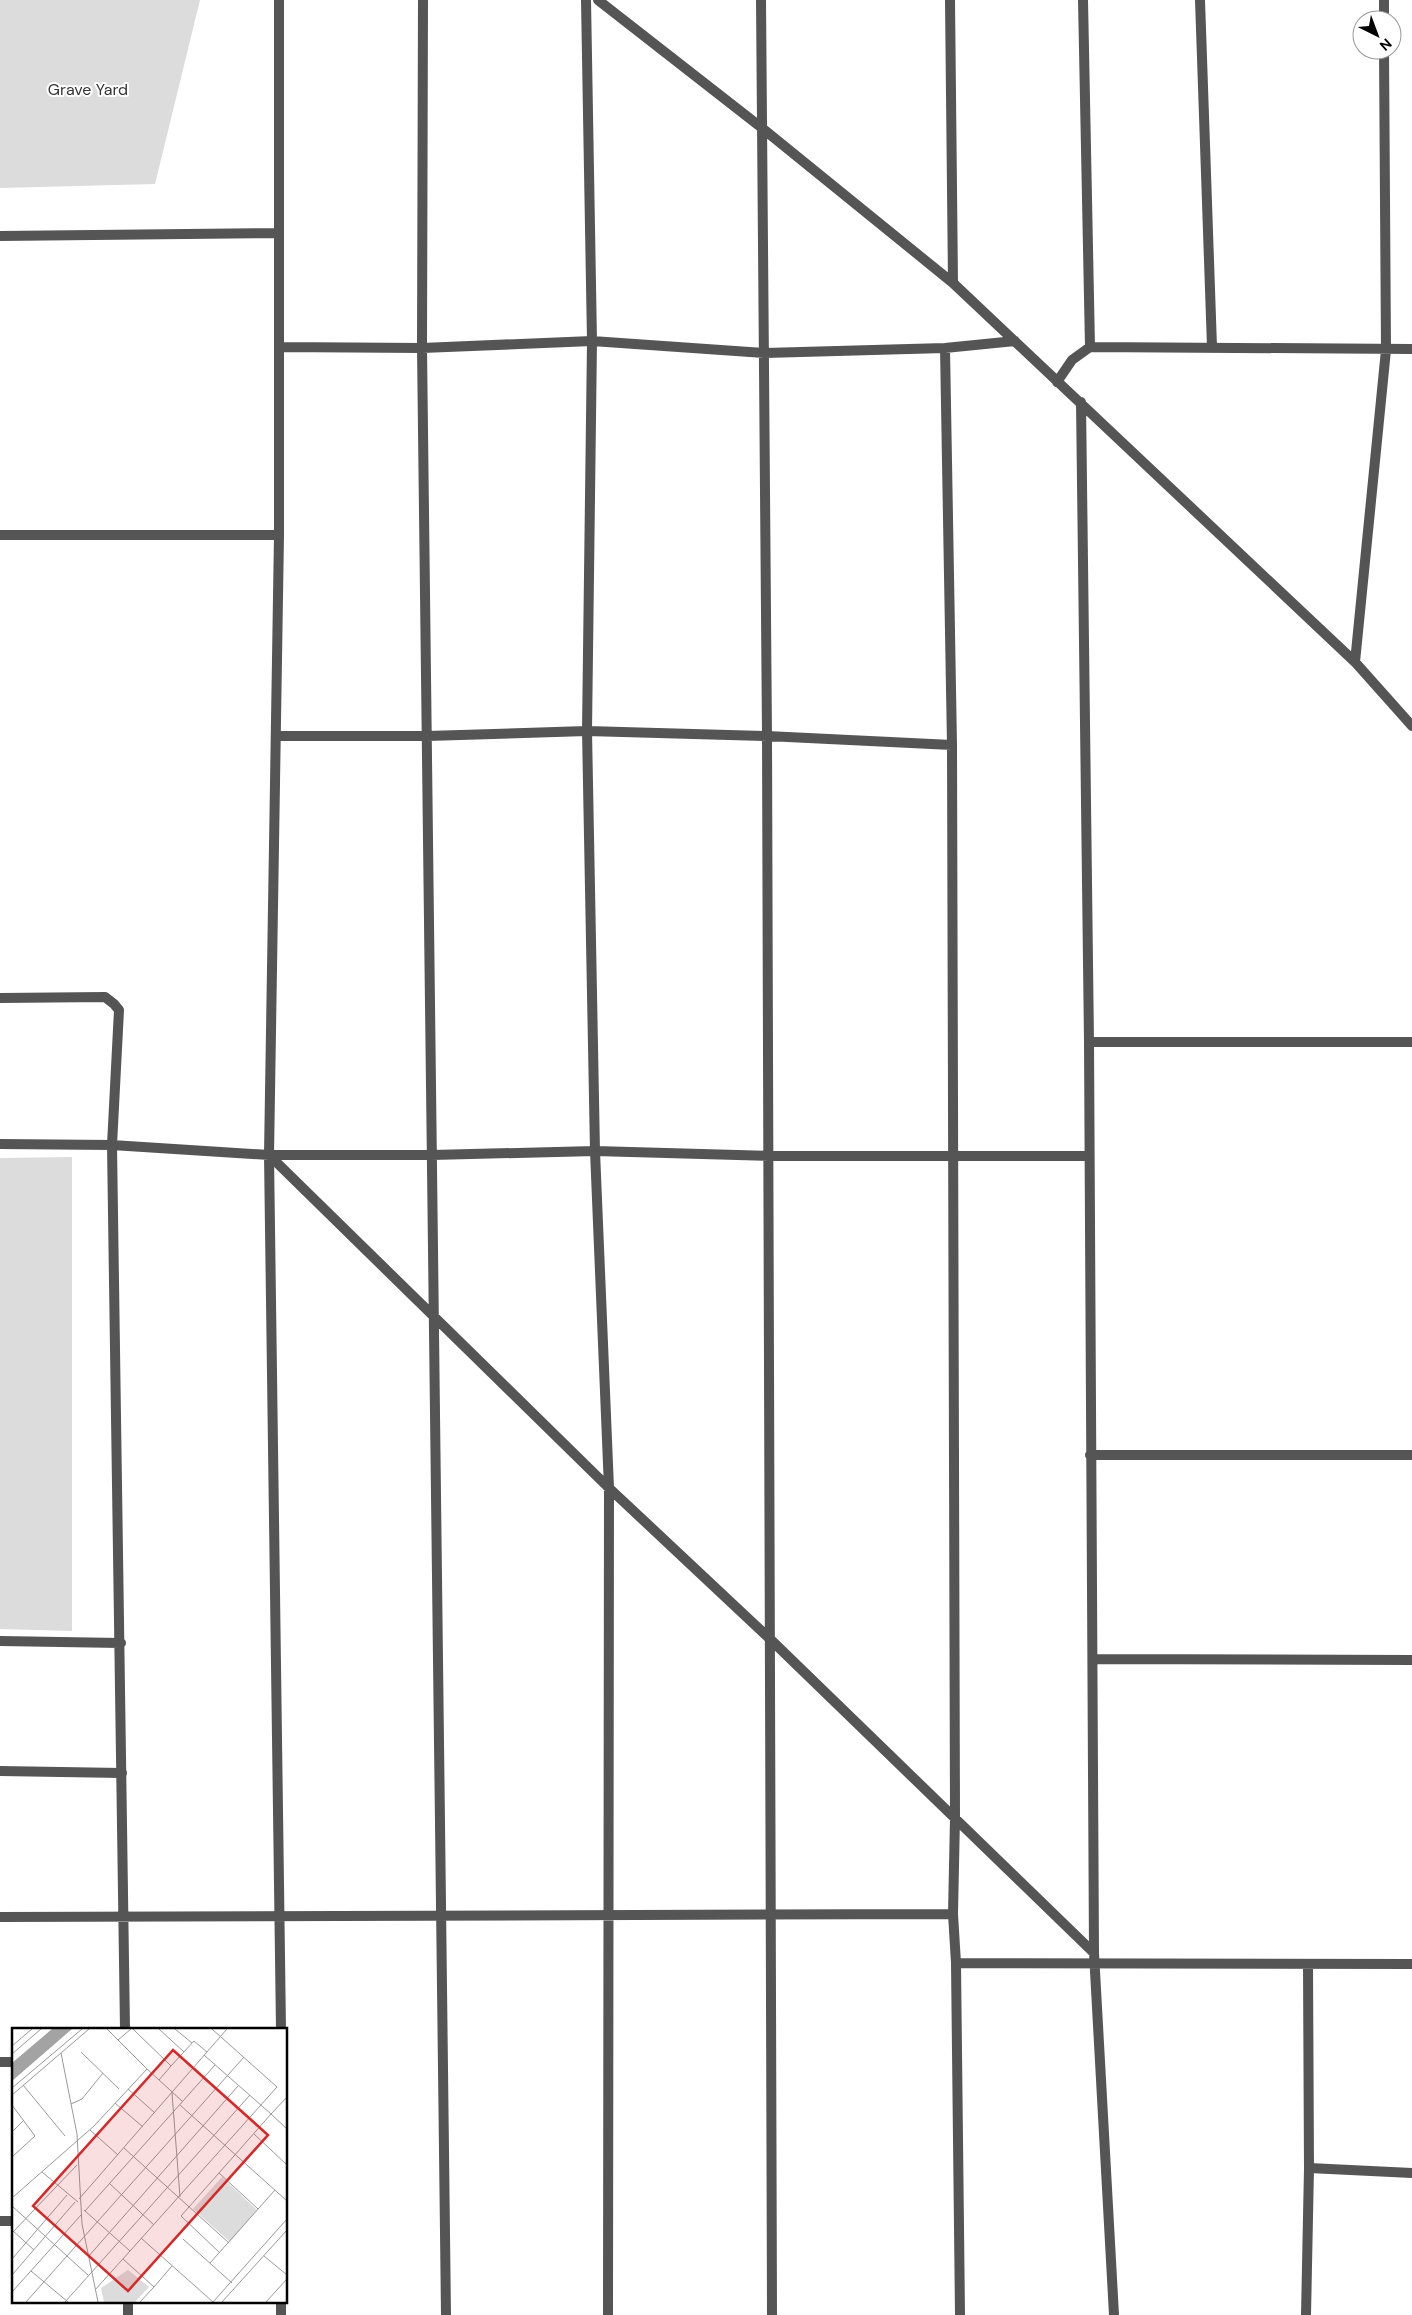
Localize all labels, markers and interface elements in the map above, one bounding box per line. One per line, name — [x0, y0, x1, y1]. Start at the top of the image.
north arrow — [1352, 10, 1402, 60]
text: N — [1376, 35, 1396, 55]
park label: Grave Yard — [48, 79, 128, 100]
inset map — [12, 2028, 288, 2302]

